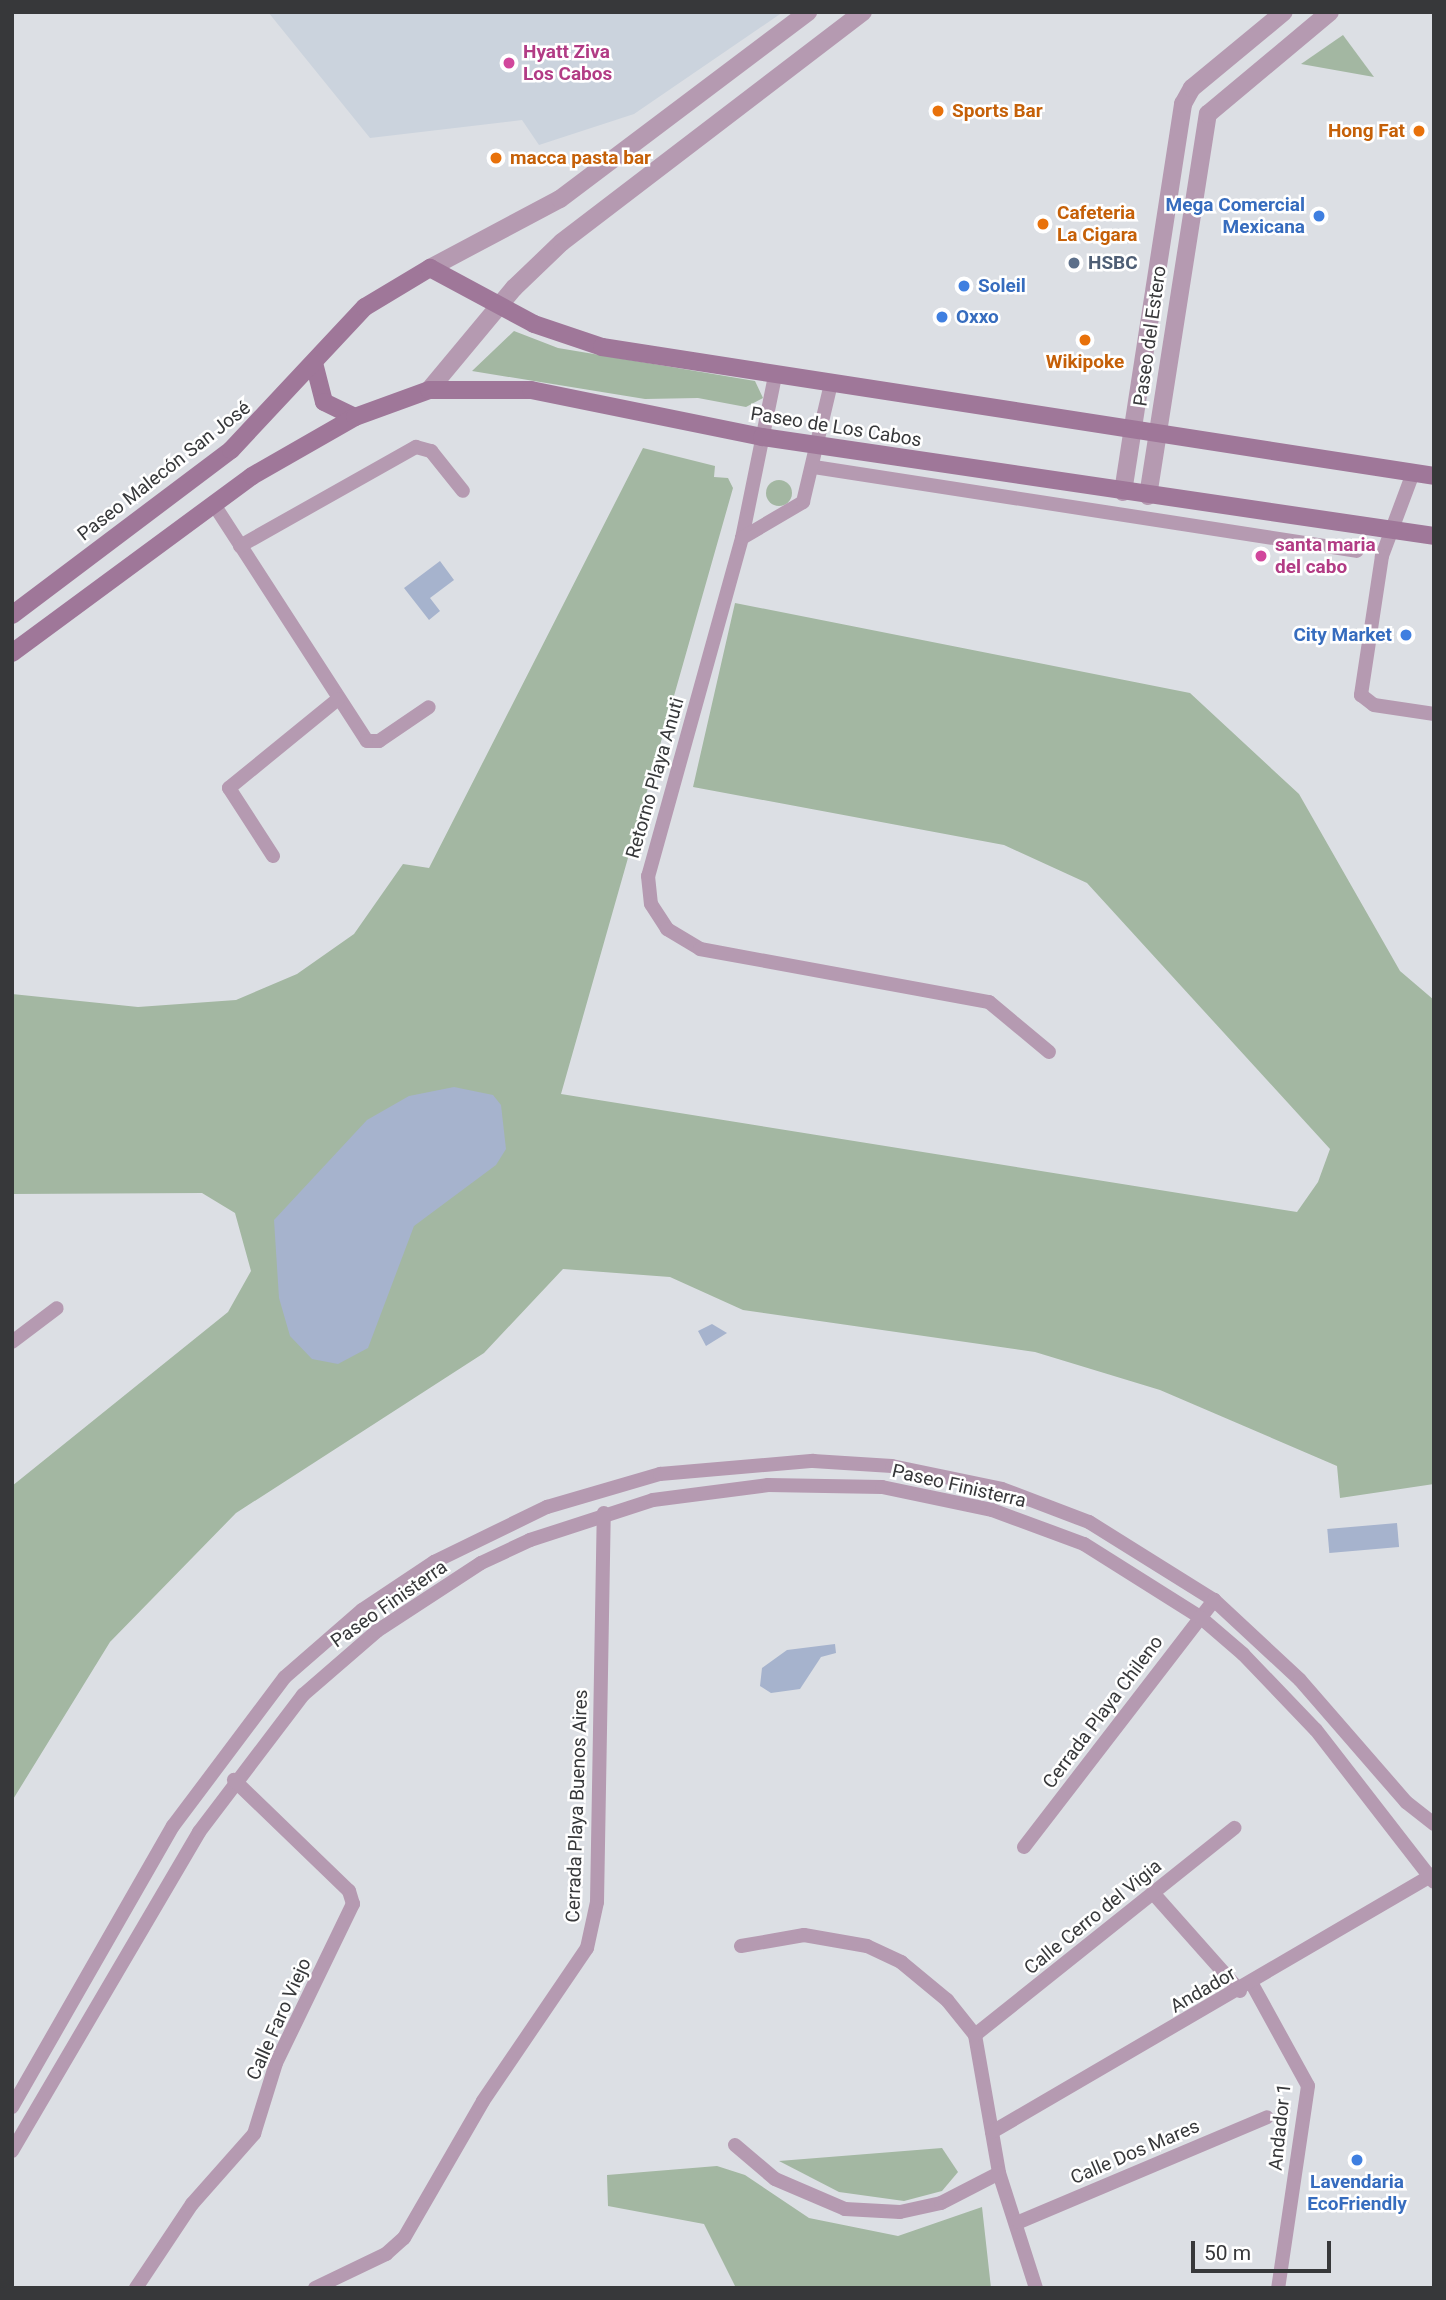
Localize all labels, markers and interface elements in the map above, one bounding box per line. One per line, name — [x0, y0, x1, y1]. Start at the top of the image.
place label: Hyatt Ziva Los Cabos — [523, 41, 612, 85]
marker: Hyatt Ziva Los Cabos — [501, 55, 517, 71]
place label: Sports Bar — [952, 100, 1043, 122]
marker: Sports Bar — [930, 103, 946, 119]
place label: Hong Fat — [1328, 120, 1405, 142]
marker: Hong Fat — [1411, 123, 1427, 139]
place label: macca pasta bar — [510, 147, 651, 169]
marker: macca pasta bar — [488, 150, 504, 166]
place label: Mega Comercial Mexicana — [1166, 194, 1305, 238]
place label: Cafeteria La Cigara — [1057, 202, 1137, 246]
marker: Mega Comercial Mexicana — [1311, 208, 1327, 224]
marker: Cafeteria La Cigara — [1035, 216, 1051, 232]
place label: HSBC — [1088, 252, 1138, 274]
marker: HSBC — [1066, 255, 1082, 271]
street label: Paseo del Estero — [1129, 264, 1171, 408]
place label: Soleil — [978, 275, 1026, 297]
marker: Soleil — [956, 278, 972, 294]
place label: Oxxo — [956, 306, 999, 328]
marker: Oxxo — [934, 309, 950, 325]
marker: Wikipoke — [1077, 332, 1093, 348]
place label: Wikipoke — [1046, 351, 1124, 373]
street label: Paseo Malecón San José — [73, 396, 255, 546]
street label: Paseo de Los Cabos — [749, 402, 923, 452]
place label: santa maria del cabo — [1275, 534, 1376, 578]
marker: santa maria del cabo — [1253, 548, 1269, 564]
place label: City Market — [1293, 624, 1392, 646]
marker: City Market — [1398, 627, 1414, 643]
street label: Retorno Playa Anuti — [621, 695, 689, 861]
street label: Paseo Finisterra — [890, 1460, 1028, 1512]
street label: Paseo Finisterra — [326, 1555, 452, 1653]
street label: Cerrada Playa Chileno — [1038, 1631, 1168, 1793]
street label: Cerrada Playa Buenos Aires — [562, 1689, 592, 1923]
street label: Calle Cerro del Vigia — [1020, 1855, 1166, 1979]
street label: Calle Faro Viejo — [242, 1954, 316, 2084]
street label: Andador — [1166, 1962, 1240, 2018]
street label: Andador 1 — [1264, 2082, 1296, 2172]
street label: Calle Dos Mares — [1067, 2115, 1203, 2189]
marker: Lavendaria EcoFriendly — [1349, 2152, 1365, 2168]
place label: Lavendaria EcoFriendly — [1307, 2171, 1407, 2215]
scale bar — [1194, 2226, 1334, 2270]
text: 50 m — [1204, 2241, 1251, 2265]

